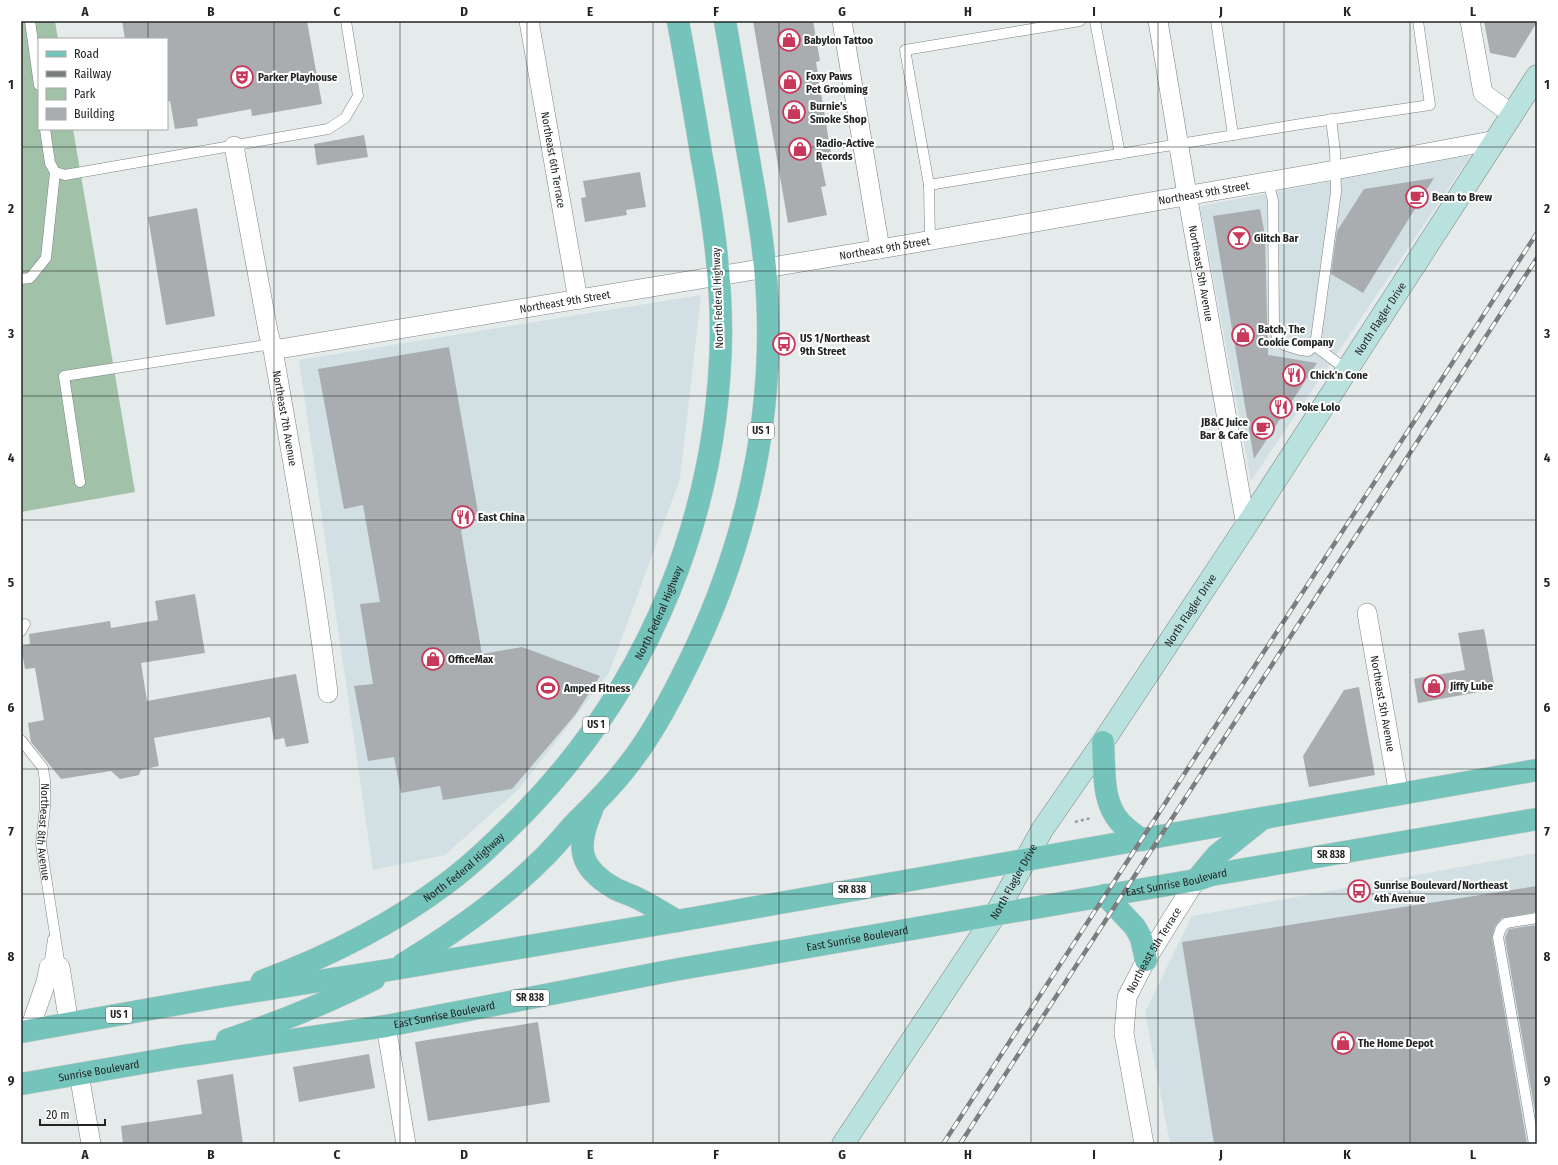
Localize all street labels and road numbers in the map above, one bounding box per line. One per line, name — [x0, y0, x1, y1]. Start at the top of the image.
street label: Northeast 6th Terrace — [539, 111, 568, 209]
street label: Northeast 9th Street — [1157, 178, 1251, 207]
street label: Northeast 5th Avenue — [1186, 224, 1216, 322]
street label: Northeast 9th Street — [838, 234, 931, 262]
street label: North Federal Highway — [710, 247, 726, 349]
street label: North Flagler Drive — [1352, 280, 1408, 358]
street label: Northeast 9th Street — [519, 287, 612, 315]
street label: Northeast 7th Avenue — [270, 369, 300, 467]
road number: US 1 — [748, 423, 774, 439]
street label: North Federal Highway — [632, 564, 685, 662]
street label: North Flagler Drive — [1161, 572, 1219, 649]
street label: Northeast 5th Avenue — [1368, 655, 1398, 753]
road number: US 1 — [583, 717, 609, 733]
street label: Northeast 8th Avenue — [34, 783, 53, 882]
street label: North Federal Highway — [421, 830, 507, 905]
street label: North Flagler Drive — [987, 842, 1040, 922]
road number: SR 838 — [1312, 847, 1350, 863]
street label: East Sunrise Boulevard — [1125, 866, 1228, 899]
road number: SR 838 — [833, 882, 871, 898]
street label: Northeast 5th Terrace — [1124, 905, 1184, 995]
street label: East Sunrise Boulevard — [805, 923, 909, 954]
road number: SR 838 — [511, 990, 549, 1006]
street label: East Sunrise Boulevard — [392, 998, 496, 1031]
road number: US 1 — [106, 1007, 132, 1023]
street label: Sunrise Boulevard — [57, 1057, 140, 1084]

